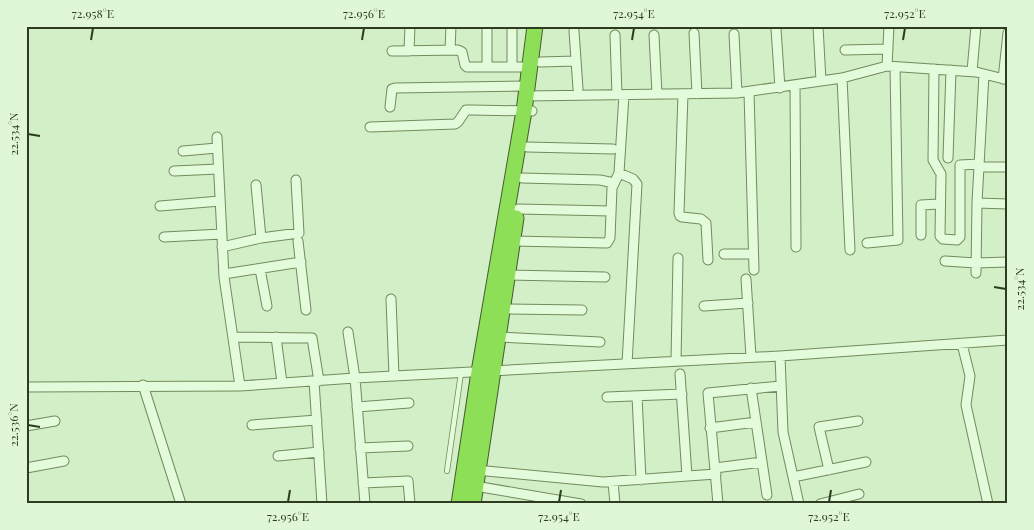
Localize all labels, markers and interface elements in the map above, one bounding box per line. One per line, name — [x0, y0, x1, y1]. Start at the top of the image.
text: 72.958°E — [72, 5, 114, 21]
text: 72.956°E — [343, 5, 385, 21]
text: 72.954°E — [613, 5, 655, 21]
text: 72.952°E — [884, 5, 926, 21]
text: 22.534°N — [5, 112, 21, 155]
text: 22.534°N — [1011, 267, 1027, 310]
text: 22.536°N — [5, 403, 21, 447]
text: 72.956°E — [267, 508, 309, 524]
text: 72.954°E — [538, 508, 580, 524]
text: 72.952°E — [808, 508, 850, 524]

